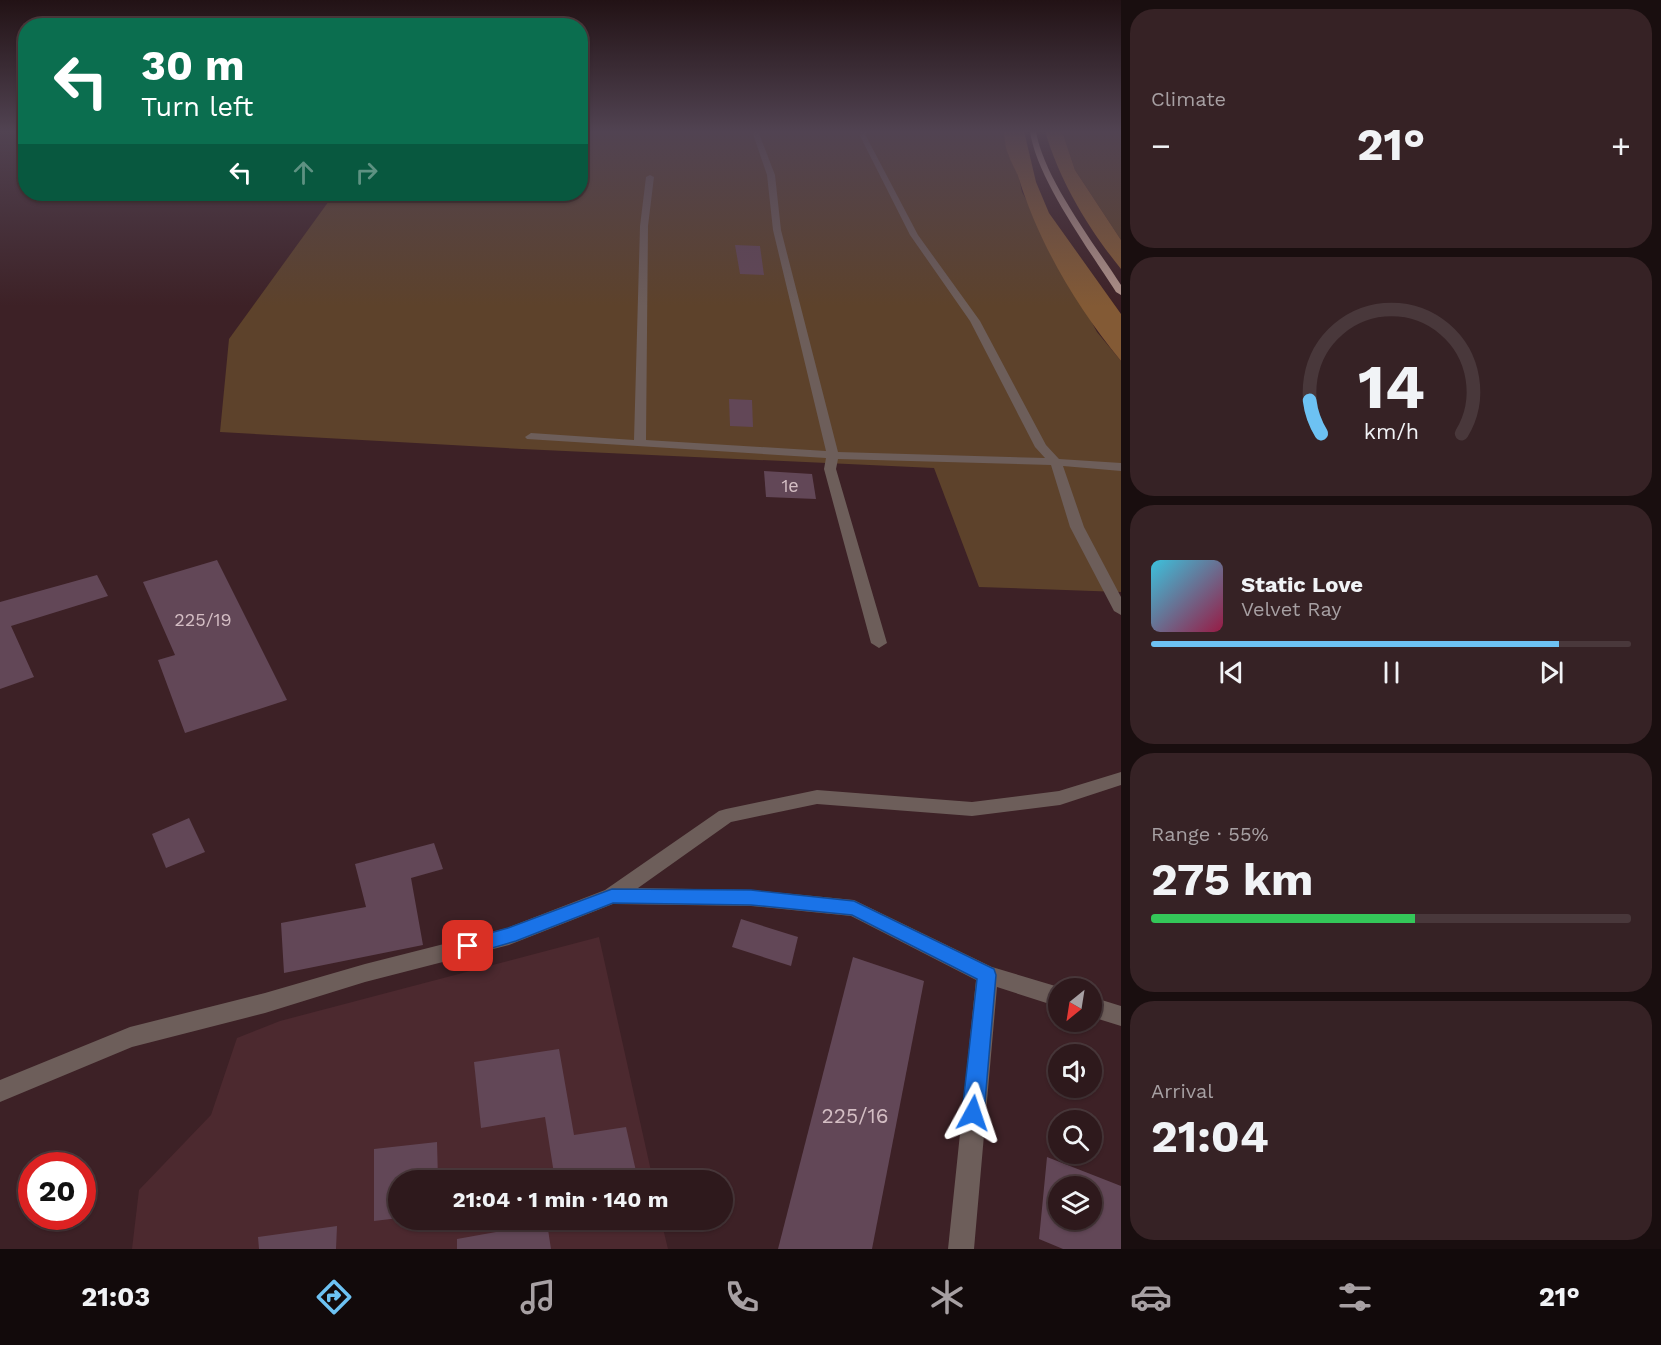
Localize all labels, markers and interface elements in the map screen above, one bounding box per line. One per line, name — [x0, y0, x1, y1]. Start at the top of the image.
text: 30 m — [141, 41, 245, 90]
icon: left — [42, 42, 120, 120]
text: Climate — [1151, 87, 1226, 111]
text: Turn left — [141, 91, 253, 123]
text: 21° — [1357, 118, 1425, 171]
text: − — [1151, 126, 1171, 165]
text: + — [1611, 126, 1631, 165]
icon: left — [224, 156, 257, 189]
icon: ahead — [287, 156, 320, 189]
icon: right — [350, 156, 383, 189]
text: 14 — [1357, 350, 1425, 423]
text: km/h — [1363, 419, 1419, 444]
house number: 1е — [781, 475, 799, 496]
text: Static Love — [1241, 572, 1363, 597]
text: Velvet Ray — [1241, 597, 1342, 621]
house number: 225/19 — [174, 609, 232, 630]
icon: previous — [1215, 656, 1248, 689]
icon: pause — [1375, 656, 1408, 689]
icon: next — [1535, 656, 1568, 689]
text: Range · 55% — [1151, 822, 1269, 846]
text: 275 km — [1151, 853, 1313, 906]
pin — [442, 920, 493, 971]
icon: arrive — [451, 929, 484, 962]
north arrow — [1048, 978, 1102, 1032]
map controls — [1048, 978, 1102, 1230]
button: sound — [1048, 1044, 1102, 1098]
text: Arrival — [1151, 1079, 1213, 1103]
position arrow — [941, 1081, 1005, 1145]
house number: 225/16 — [822, 1103, 888, 1128]
button: search — [1048, 1110, 1102, 1164]
text: 21:04 — [1151, 1110, 1269, 1163]
speed limit sign: 20 — [18, 1152, 96, 1230]
button: layers — [1048, 1176, 1102, 1230]
text: 21:04 · 1 min · 140 m — [453, 1187, 668, 1212]
icon: directions — [313, 1276, 355, 1318]
icon: music — [517, 1276, 559, 1318]
icon: phone — [721, 1276, 763, 1318]
icon: climate — [926, 1276, 968, 1318]
icon: car — [1130, 1276, 1172, 1318]
icon: filters — [1334, 1276, 1376, 1318]
text: 21:03 — [81, 1281, 150, 1313]
text: 21° — [1539, 1281, 1580, 1313]

